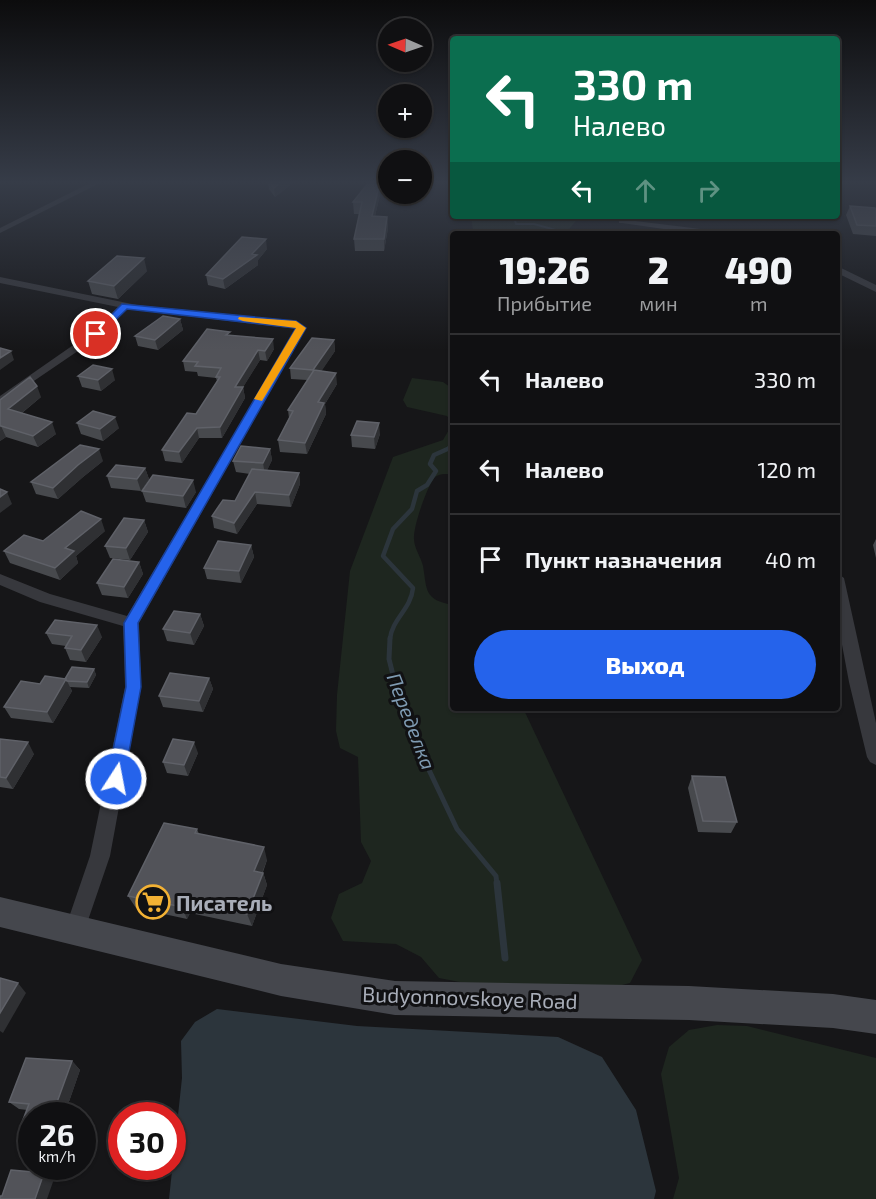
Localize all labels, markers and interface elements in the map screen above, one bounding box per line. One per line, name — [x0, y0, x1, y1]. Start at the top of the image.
north arrow — [378, 18, 432, 72]
map controls — [378, 18, 432, 204]
text: 330 m — [573, 58, 693, 108]
icon: left — [474, 60, 552, 138]
button: + — [378, 84, 432, 138]
text: Налево — [573, 109, 666, 141]
button: − — [378, 150, 432, 204]
icon: left — [566, 174, 599, 207]
icon: ahead — [629, 174, 662, 207]
icon: right — [692, 174, 725, 207]
text: 19:26 — [499, 248, 590, 291]
text: 2 — [648, 248, 669, 291]
text: 490 — [725, 248, 793, 291]
text: Прибытие — [497, 291, 592, 315]
text: мин — [639, 291, 678, 315]
text: m — [750, 291, 768, 315]
pin — [70, 308, 121, 359]
icon: arrive — [79, 317, 112, 350]
icon: left — [474, 363, 507, 396]
text: Налево — [525, 366, 604, 392]
text: 330 m — [754, 366, 816, 392]
icon: left — [474, 453, 507, 486]
text: Налево — [525, 456, 604, 482]
text: 120 m — [757, 456, 816, 482]
icon: arrive — [474, 543, 507, 576]
text: Пункт назначения — [525, 546, 722, 572]
text: 40 m — [765, 546, 816, 572]
button: Выход — [474, 630, 816, 699]
water label: Переделка — [383, 669, 441, 773]
position arrow — [84, 747, 148, 811]
supermarket icon: Писатель — [135, 884, 171, 920]
place label: Писатель — [176, 890, 272, 915]
street label: Budyonnovskoye Road — [362, 981, 578, 1013]
speed limit sign: 30 — [108, 1102, 186, 1180]
text: 26 — [39, 1116, 75, 1152]
text: km/h — [38, 1147, 76, 1165]

